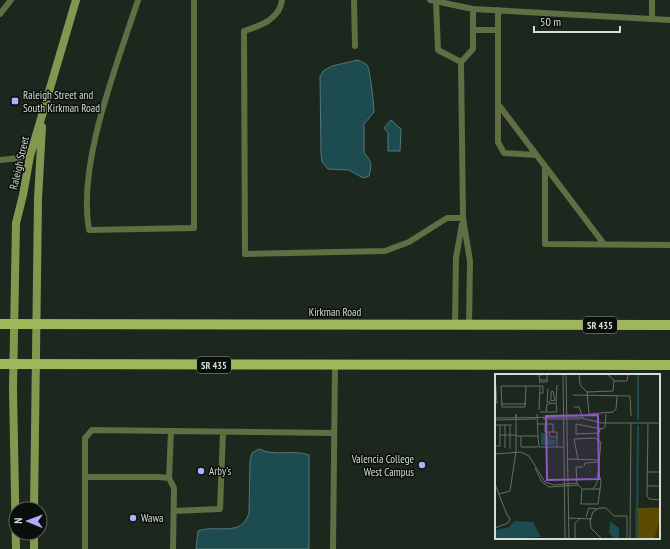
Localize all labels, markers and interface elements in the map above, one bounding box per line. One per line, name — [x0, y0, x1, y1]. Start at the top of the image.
scale bar — [534, 8, 620, 34]
text: 50 m — [540, 14, 561, 29]
place label: Raleigh Street and South Kirkman Road — [23, 88, 100, 115]
marker: Raleigh Street and South Kirkman Road — [10, 96, 20, 106]
street label: Raleigh Street — [6, 135, 32, 191]
street label: Kirkman Road — [309, 305, 362, 319]
road number: SR 435 — [583, 317, 617, 333]
road number: SR 435 — [197, 357, 231, 373]
inset map — [495, 374, 660, 539]
place label: Valencia College West Campus — [351, 452, 414, 479]
marker: Valencia College West Campus — [417, 460, 427, 470]
place label: Arby's — [209, 464, 231, 478]
marker: Arby's — [196, 466, 206, 476]
north arrow — [8, 501, 48, 541]
place label: Wawa — [141, 511, 163, 525]
marker: Wawa — [128, 513, 138, 523]
text: N — [11, 518, 25, 524]

